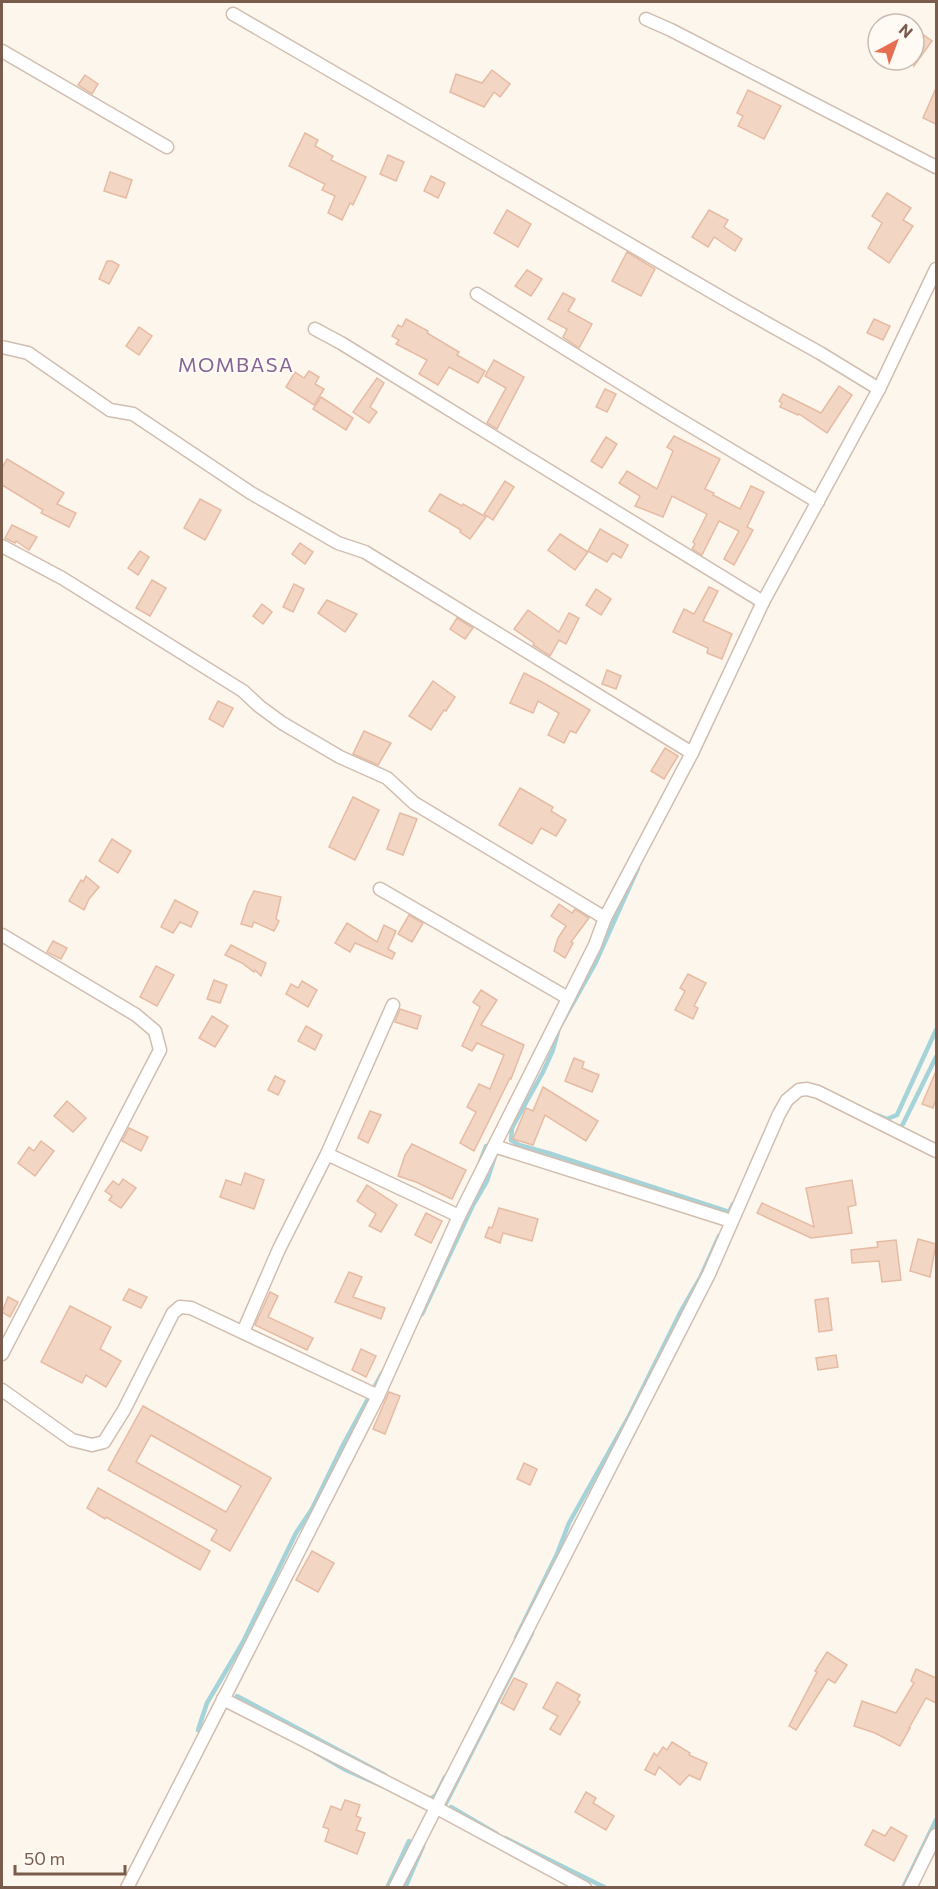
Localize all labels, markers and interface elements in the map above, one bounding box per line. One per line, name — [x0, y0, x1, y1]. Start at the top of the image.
north arrow — [866, 12, 926, 72]
text: N — [895, 19, 917, 41]
district label: MOMBASA — [178, 352, 294, 376]
scale bar — [15, 1838, 124, 1876]
text: 50 m — [24, 1847, 65, 1869]

